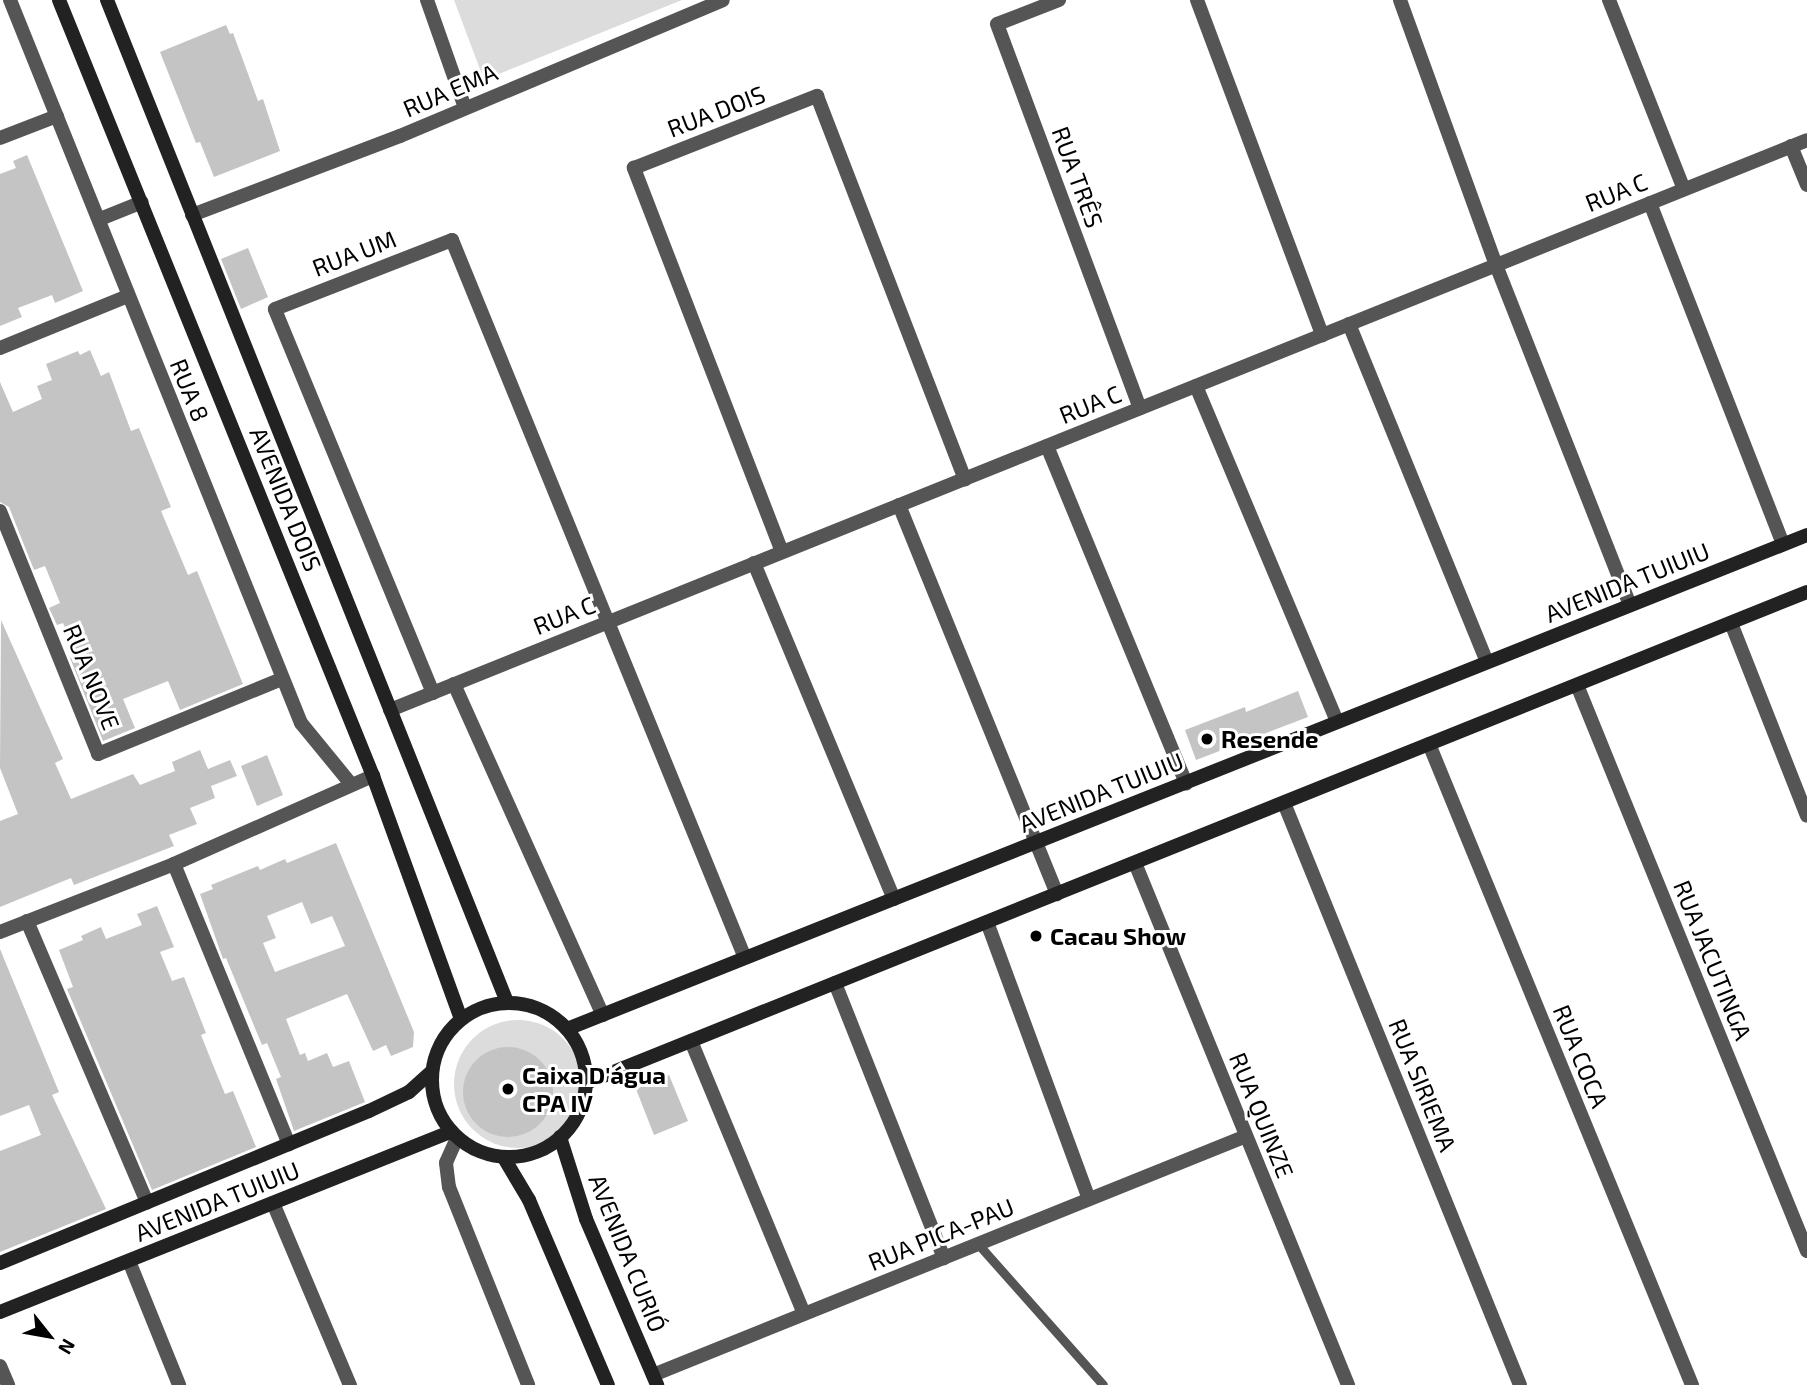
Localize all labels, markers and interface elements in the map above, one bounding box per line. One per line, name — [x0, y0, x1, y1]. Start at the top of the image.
street label: RUA EMA — [398, 57, 502, 123]
street label: RUA DOIS — [663, 79, 769, 143]
street label: RUA TRÊS — [1046, 122, 1110, 232]
street label: RUA C — [1581, 167, 1651, 217]
street label: RUA UM — [308, 224, 400, 282]
street label: RUA 8 — [164, 354, 216, 426]
street label: RUA C — [1055, 379, 1125, 429]
street label: AVENIDA DOIS — [244, 423, 328, 575]
street label: AVENIDA TUIUIU — [1540, 536, 1714, 628]
street label: RUA C — [529, 590, 599, 640]
street label: RUA NOVE — [58, 620, 126, 734]
place label: Resende — [1221, 725, 1318, 753]
marker: Resende — [1199, 731, 1215, 747]
street label: AVENIDA TUIUIU — [1014, 746, 1188, 838]
street label: RUA JACUTINGA — [1668, 875, 1758, 1045]
place label: Cacau Show — [1050, 922, 1186, 950]
marker: Cacau Show — [1028, 928, 1044, 944]
street label: RUA COCA — [1547, 1000, 1615, 1112]
street label: RUA SIRIEMA — [1383, 1014, 1463, 1156]
street label: RUA QUINZE — [1224, 1048, 1300, 1182]
place label: Caixa D'água CPA IV — [522, 1061, 666, 1117]
marker: Caixa D'água CPA IV — [500, 1081, 516, 1097]
street label: AVENIDA TUIUIU — [130, 1155, 304, 1247]
street label: AVENIDA CURIÓ — [583, 1170, 673, 1336]
street label: RUA PICA-PAU — [864, 1192, 1018, 1276]
north arrow — [14, 1301, 84, 1371]
text: N — [54, 1335, 81, 1359]

